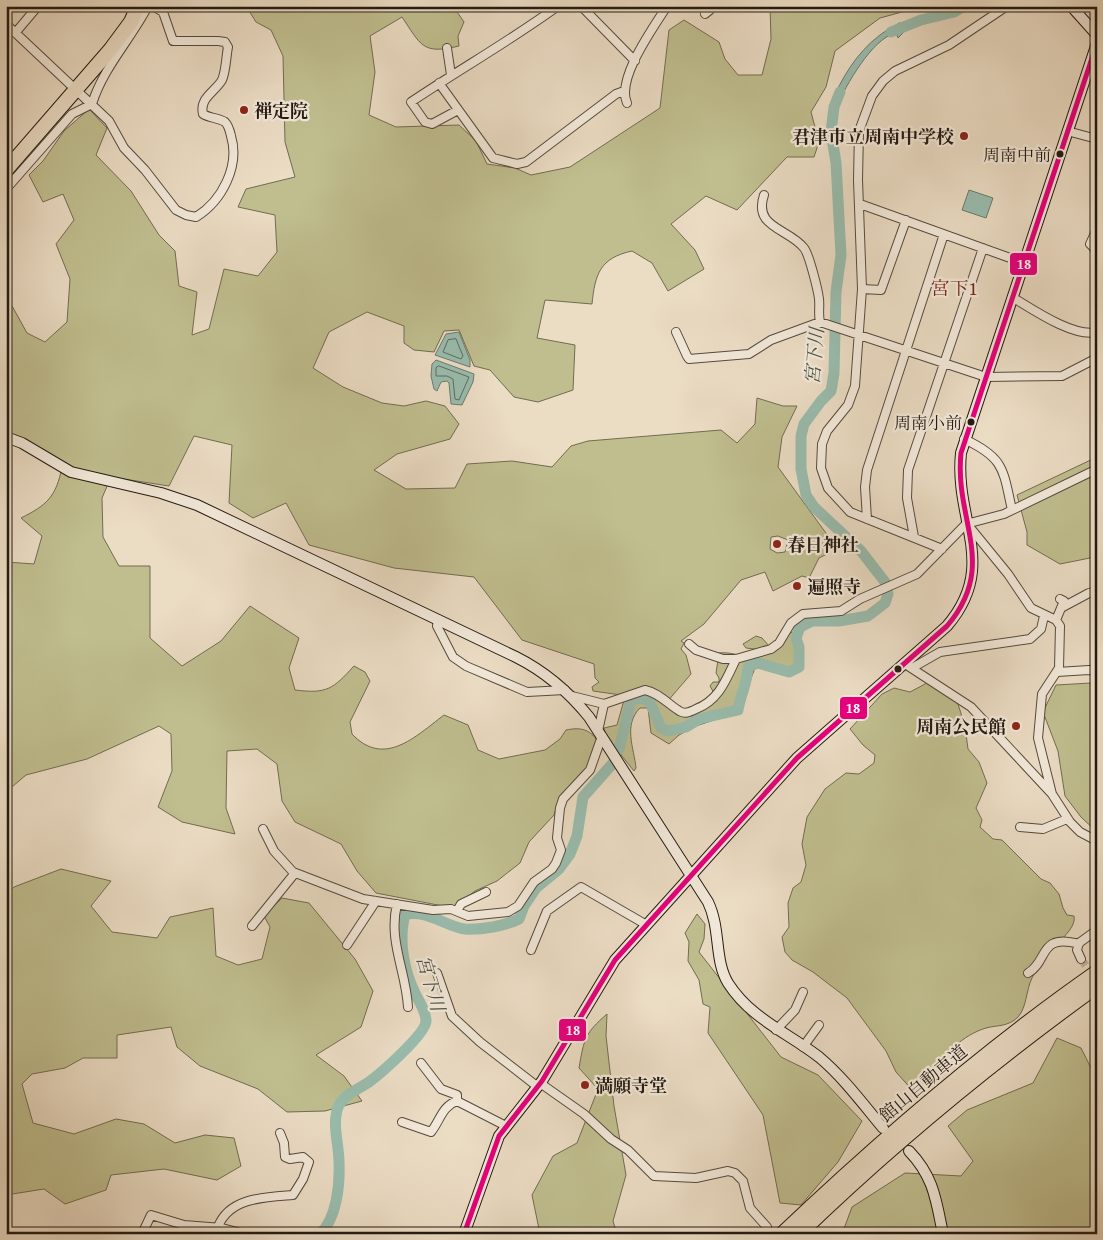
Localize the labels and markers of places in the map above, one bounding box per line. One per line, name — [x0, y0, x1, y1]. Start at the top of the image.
place label: 禅定院 — [254, 97, 308, 124]
marker: 禅定院 — [238, 104, 250, 116]
place label: 君津市立周南中学校 — [792, 123, 954, 150]
marker: 君津市立周南中学校 — [958, 130, 970, 142]
place label: 周南中前 — [983, 142, 1051, 167]
marker: 周南中前 — [1055, 149, 1065, 159]
place label: 周南小前 — [894, 410, 962, 435]
marker: 周南小前 — [966, 417, 976, 427]
place label: 春日神社 — [787, 531, 859, 558]
marker: 春日神社 — [771, 538, 783, 550]
place label: 遍照寺 — [807, 573, 861, 600]
marker: 遍照寺 — [791, 580, 803, 592]
unlabelled marker — [893, 664, 903, 674]
place label: 周南公民館 — [916, 713, 1006, 740]
marker: 周南公民館 — [1010, 720, 1022, 732]
place label: 満願寺堂 — [595, 1072, 667, 1099]
marker: 満願寺堂 — [579, 1079, 591, 1091]

